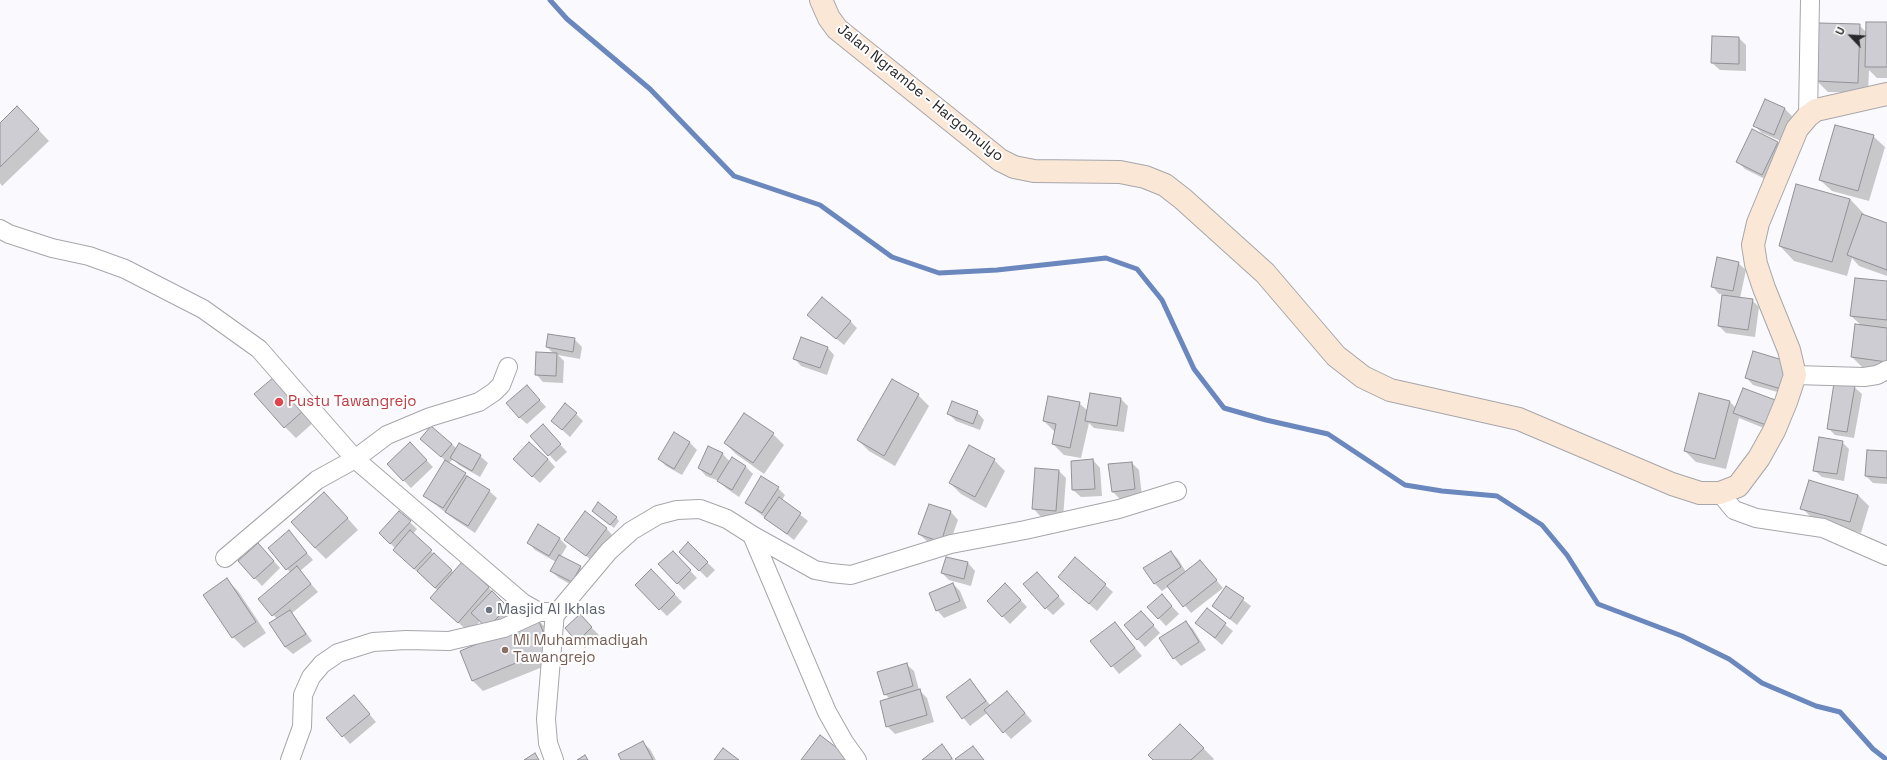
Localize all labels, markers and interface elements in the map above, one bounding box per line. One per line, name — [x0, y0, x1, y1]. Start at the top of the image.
north arrow — [1831, 16, 1871, 56]
street label: Jalan Ngrambe - Hargomulyo — [833, 20, 1007, 166]
text: U — [1832, 25, 1848, 37]
place label: Pustu Tawangrejo — [288, 393, 416, 411]
marker: Pustu Tawangrejo — [273, 396, 285, 408]
place label: Masjid Al Ikhlas — [497, 601, 605, 619]
marker: Masjid Al Ikhlas — [484, 605, 494, 615]
place label: MI Muhammadiyah Tawangrejo — [513, 632, 648, 667]
marker: MI Muhammadiyah Tawangrejo — [500, 645, 510, 655]

